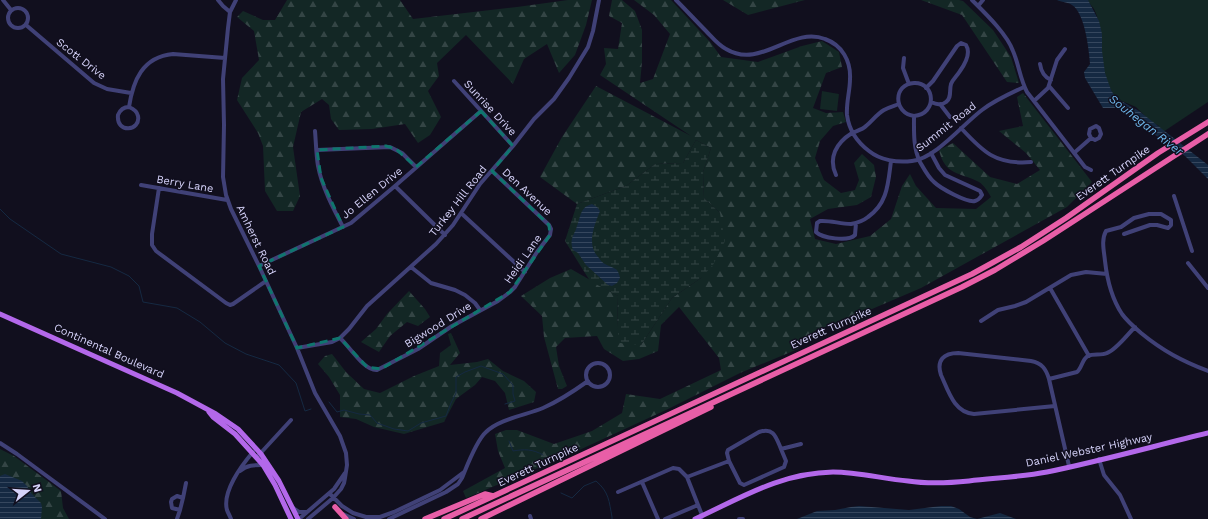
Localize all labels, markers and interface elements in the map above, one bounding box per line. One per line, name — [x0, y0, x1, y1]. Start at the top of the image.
street label: Scott Drive — [54, 36, 108, 82]
street label: Sunrise Drive — [461, 78, 519, 138]
water label: Souhegan River — [1106, 92, 1187, 159]
street label: Summit Road — [913, 99, 979, 155]
street label: Everett Turnpike — [1073, 143, 1153, 203]
street label: Turkey Hill Road — [426, 163, 490, 239]
street label: Jo Ellen Drive — [339, 165, 405, 221]
street label: Den Avenue — [499, 166, 555, 218]
street label: Berry Lane — [155, 173, 215, 195]
street label: Amherst Road — [233, 203, 279, 277]
street label: Heidi Lane — [501, 232, 545, 286]
street label: Bigwood Drive — [402, 299, 474, 351]
street label: Everett Turnpike — [788, 304, 874, 352]
street label: Continental Boulevard — [52, 321, 166, 381]
street label: Daniel Webster Highway — [1024, 430, 1154, 470]
street label: Everett Turnpike — [496, 441, 580, 489]
north arrow — [8, 471, 48, 511]
text: N — [30, 482, 44, 494]

